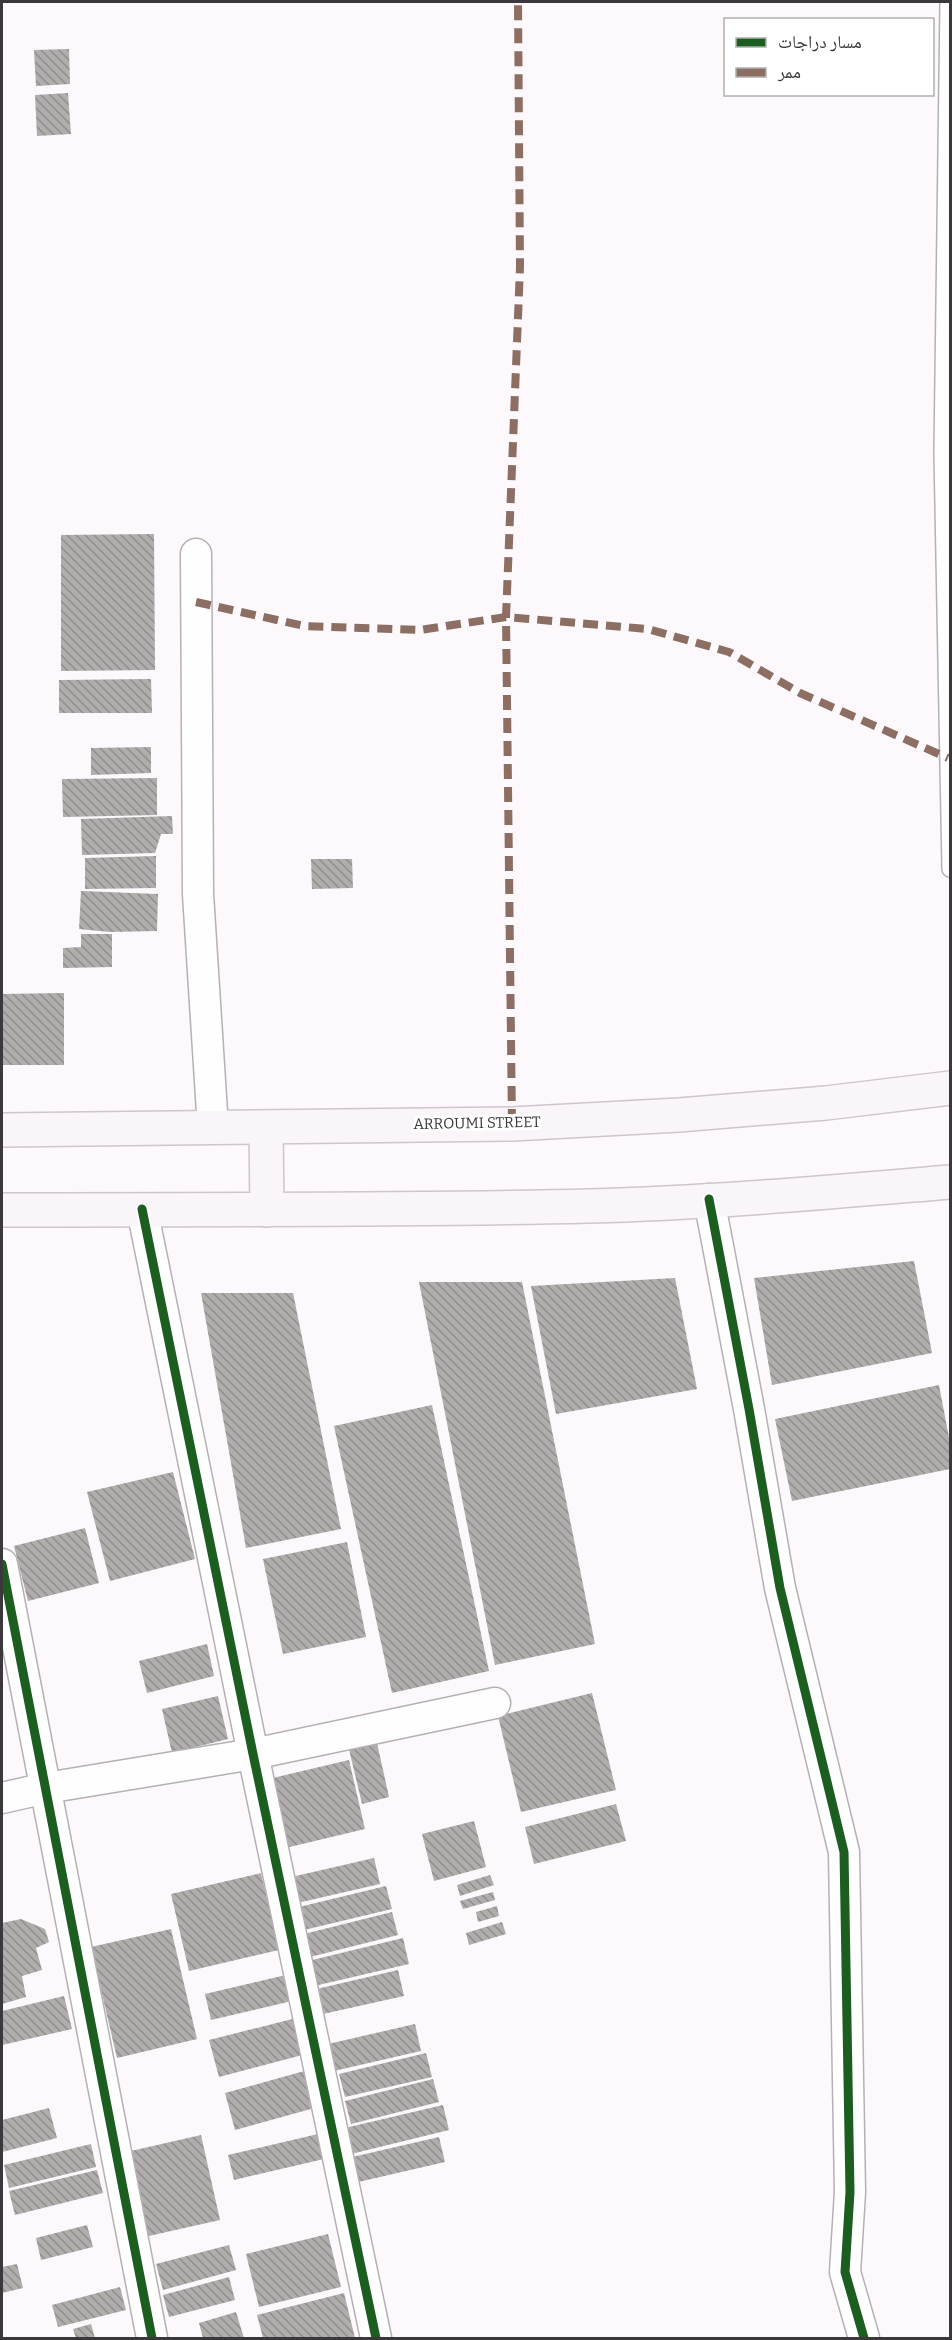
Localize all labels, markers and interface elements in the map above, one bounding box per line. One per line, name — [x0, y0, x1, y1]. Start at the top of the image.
legend — [724, 18, 934, 96]
text: مسار دراجات — [778, 31, 862, 53]
text: ممر — [777, 61, 801, 83]
street label: ARROUMI STREET — [413, 1113, 541, 1133]

